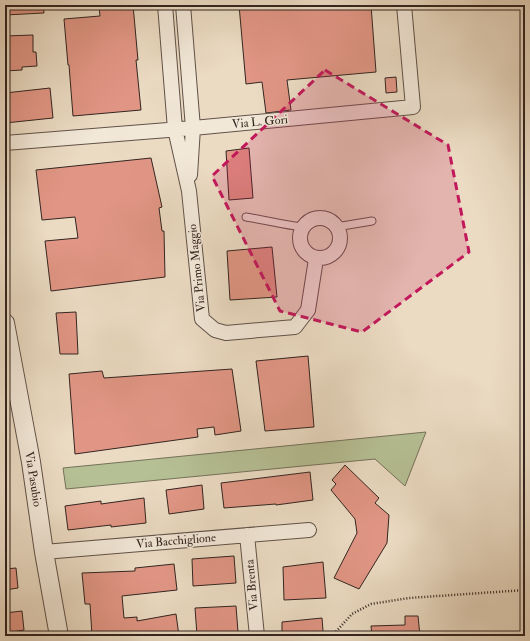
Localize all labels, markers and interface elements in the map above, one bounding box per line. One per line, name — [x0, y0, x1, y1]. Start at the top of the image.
street label: Via L. Gori — [231, 112, 289, 132]
street label: Via Primo Maggio — [185, 223, 209, 313]
street label: Via Pasubio — [21, 450, 45, 508]
street label: Via Bacchiglione — [135, 530, 217, 552]
street label: Via Brenta — [242, 558, 262, 611]

